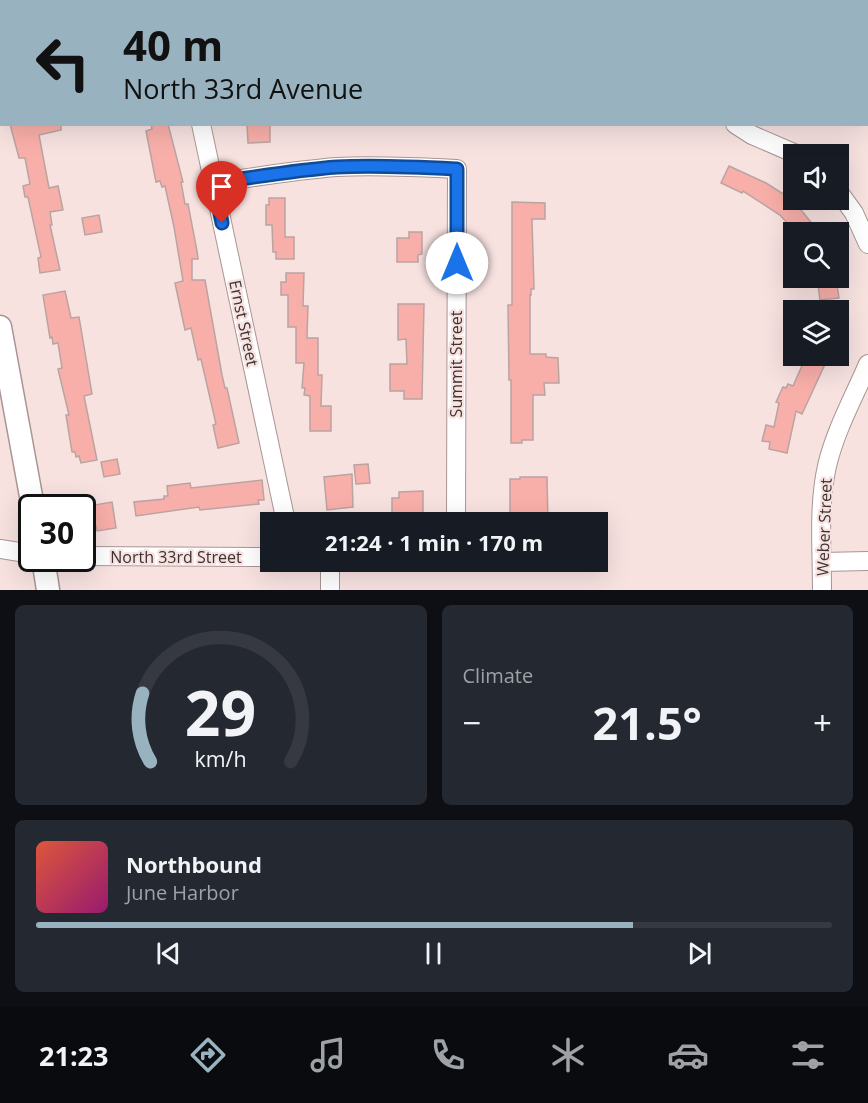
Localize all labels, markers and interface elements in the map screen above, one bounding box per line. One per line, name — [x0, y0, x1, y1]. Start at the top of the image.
text: 40 m — [123, 16, 223, 73]
icon: left — [24, 24, 102, 102]
text: North 33rd Avenue — [123, 70, 363, 107]
map controls — [783, 144, 849, 366]
button: sound — [783, 144, 849, 210]
pin — [196, 161, 247, 223]
icon: arrive — [205, 170, 238, 203]
button: search — [783, 222, 849, 288]
position arrow — [425, 231, 489, 295]
street label: Ernst Street — [224, 278, 264, 368]
button: layers — [783, 300, 849, 366]
street label: Summit Street — [445, 310, 467, 417]
street label: Weber Street — [811, 477, 837, 576]
speed limit sign: 30 — [18, 494, 96, 572]
text: 21:24 · 1 min · 170 m — [325, 527, 543, 557]
street label: North 33rd Street — [110, 546, 242, 568]
text: Climate — [463, 662, 533, 689]
text: 29 — [185, 669, 256, 754]
text: 21.5° — [593, 692, 702, 753]
text: − — [463, 700, 481, 745]
text: + — [813, 700, 832, 745]
text: km/h — [195, 744, 247, 773]
text: Northbound — [126, 849, 262, 879]
text: June Harbor — [126, 879, 239, 906]
icon: previous — [152, 937, 185, 970]
icon: pause — [417, 937, 450, 970]
icon: next — [683, 937, 716, 970]
icon: directions — [187, 1034, 229, 1076]
icon: music — [307, 1034, 349, 1076]
icon: phone — [427, 1034, 469, 1076]
icon: climate — [547, 1034, 589, 1076]
icon: car — [667, 1034, 709, 1076]
icon: filters — [787, 1034, 829, 1076]
text: 21:23 — [39, 1037, 108, 1074]

